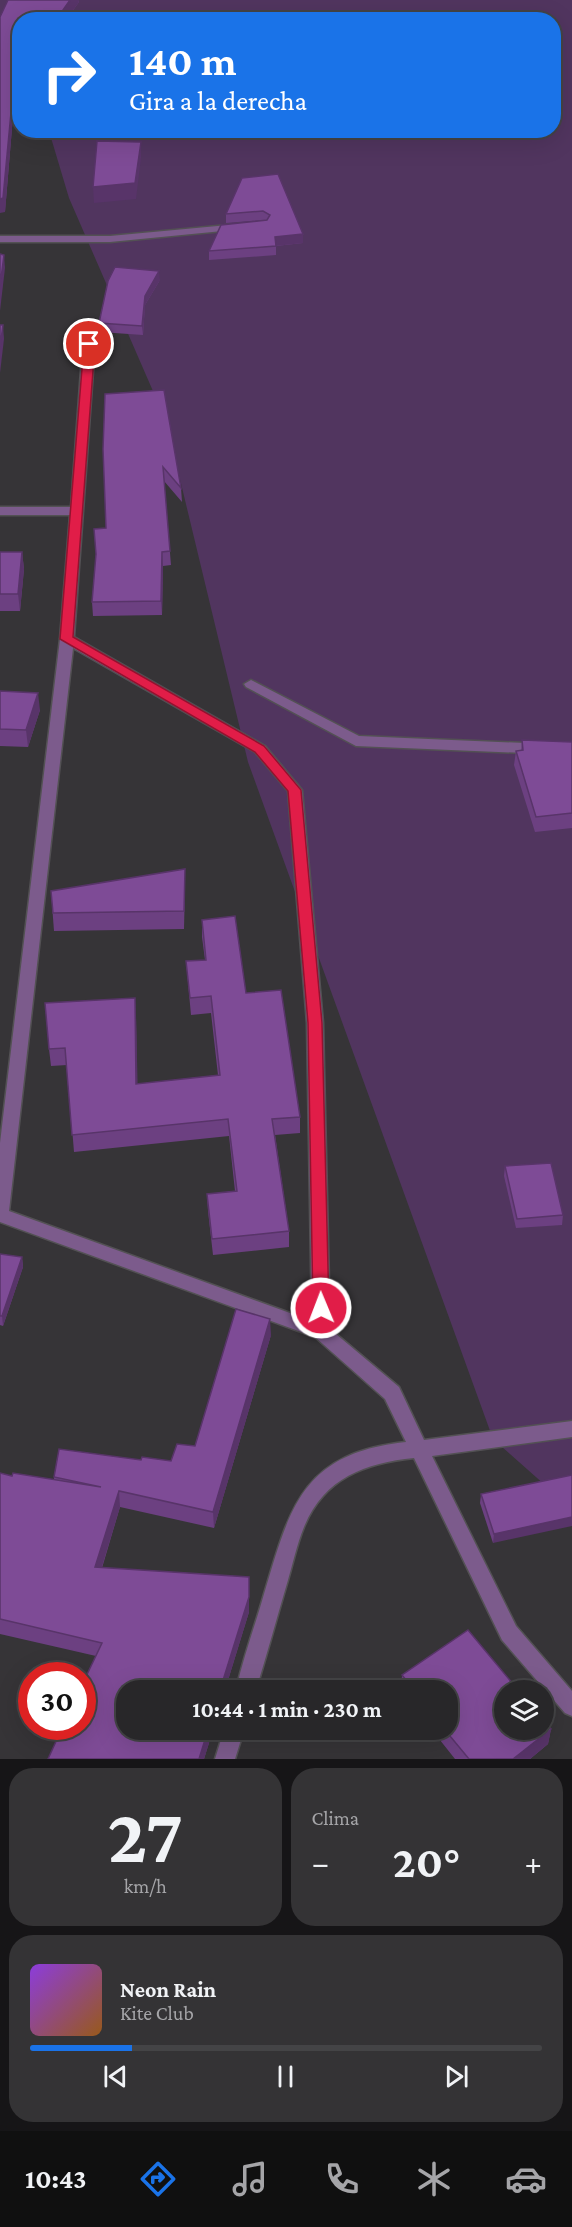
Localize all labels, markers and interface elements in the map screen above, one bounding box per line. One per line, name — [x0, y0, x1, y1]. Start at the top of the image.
icon: right — [30, 36, 108, 114]
text: 140 m — [129, 37, 237, 84]
text: Gira a la derecha — [129, 86, 307, 116]
pin — [63, 318, 114, 369]
icon: arrive — [72, 327, 105, 360]
position arrow — [289, 1276, 353, 1340]
speed limit sign: 30 — [18, 1662, 96, 1740]
map controls — [494, 1680, 554, 1740]
button: layers — [494, 1680, 554, 1740]
text: 10:44 · 1 min · 230 m — [192, 1697, 382, 1722]
text: 27 — [107, 1792, 183, 1879]
text: Clima — [312, 1807, 359, 1829]
text: 20° — [393, 1837, 461, 1887]
text: − — [312, 1844, 329, 1881]
text: + — [525, 1844, 542, 1881]
text: km/h — [124, 1875, 167, 1897]
text: Neon Rain — [120, 1977, 216, 2002]
text: Kite Club — [120, 2002, 194, 2024]
icon: previous — [99, 2060, 132, 2093]
icon: pause — [269, 2060, 302, 2093]
icon: next — [440, 2060, 473, 2093]
icon: directions — [137, 2158, 179, 2200]
icon: music — [229, 2158, 271, 2200]
icon: phone — [321, 2158, 363, 2200]
icon: climate — [413, 2158, 455, 2200]
icon: car — [505, 2158, 547, 2200]
text: 10:43 — [25, 2164, 87, 2194]

